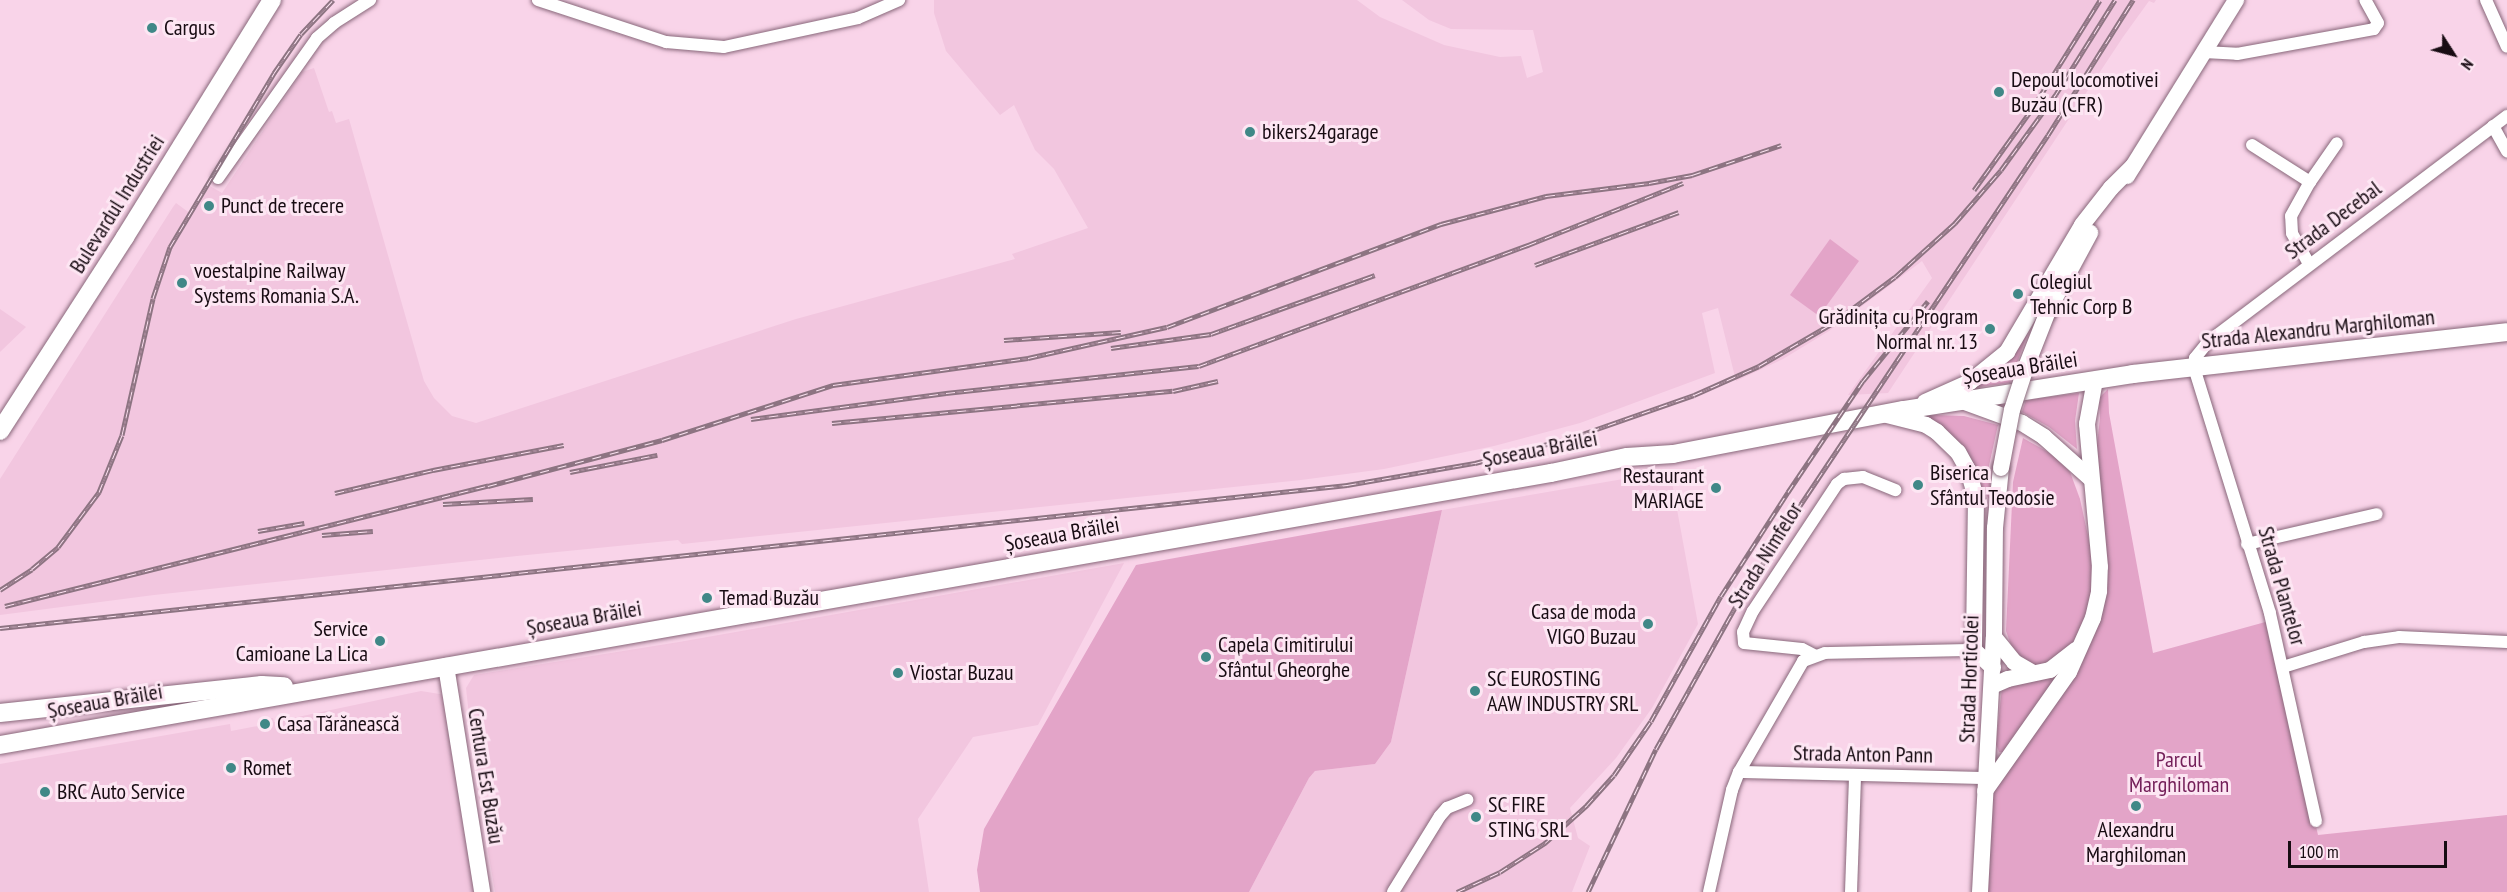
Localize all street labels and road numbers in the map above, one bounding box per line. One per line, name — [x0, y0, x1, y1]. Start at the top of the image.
street label: Bulevardul Industriei — [64, 130, 170, 278]
street label: Strada Decebal — [2280, 175, 2386, 265]
street label: Strada Alexandru Marghiloman — [2200, 304, 2436, 354]
street label: Șoseaua Brăilei — [1961, 346, 2079, 390]
street label: Șoseaua Brăilei — [1480, 425, 1600, 473]
street label: Strada Nimfelor — [1722, 497, 1808, 613]
street label: Șoseaua Brăilei — [1002, 511, 1122, 557]
street label: Strada Plantelor — [2252, 524, 2312, 648]
street label: Șoseaua Brăilei — [524, 595, 644, 641]
street label: Strada Horticolei — [1954, 615, 1984, 743]
street label: Șoseaua Brăilei — [45, 678, 165, 724]
street label: Centura Est Buzău — [462, 706, 510, 846]
street label: Strada Anton Pann — [1793, 740, 1933, 768]

